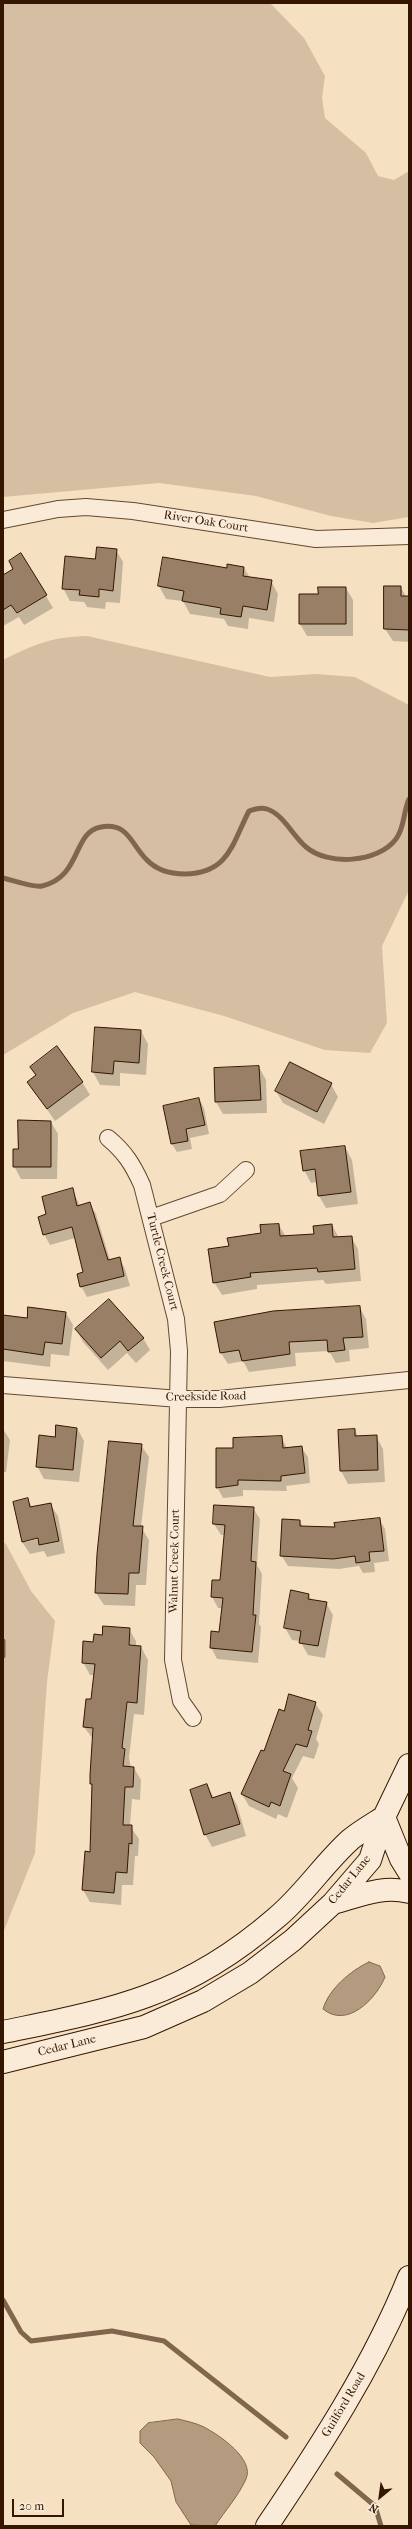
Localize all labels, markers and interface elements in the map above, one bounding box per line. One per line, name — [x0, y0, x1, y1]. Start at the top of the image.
street label: River Oak Court — [163, 508, 249, 536]
street label: Turtle Creek Court — [143, 1212, 181, 1312]
street label: Creekside Road — [166, 1389, 246, 1405]
street label: Walnut Creek Court — [167, 1509, 183, 1613]
street label: Cedar Lane — [326, 1852, 374, 1908]
street label: Cedar Lane — [36, 2032, 98, 2060]
street label: Guilford Road — [319, 2370, 369, 2440]
north arrow — [360, 2477, 400, 2517]
scale bar — [14, 2491, 66, 2517]
text: 20 m — [19, 2499, 44, 2513]
text: N — [367, 2500, 381, 2516]

